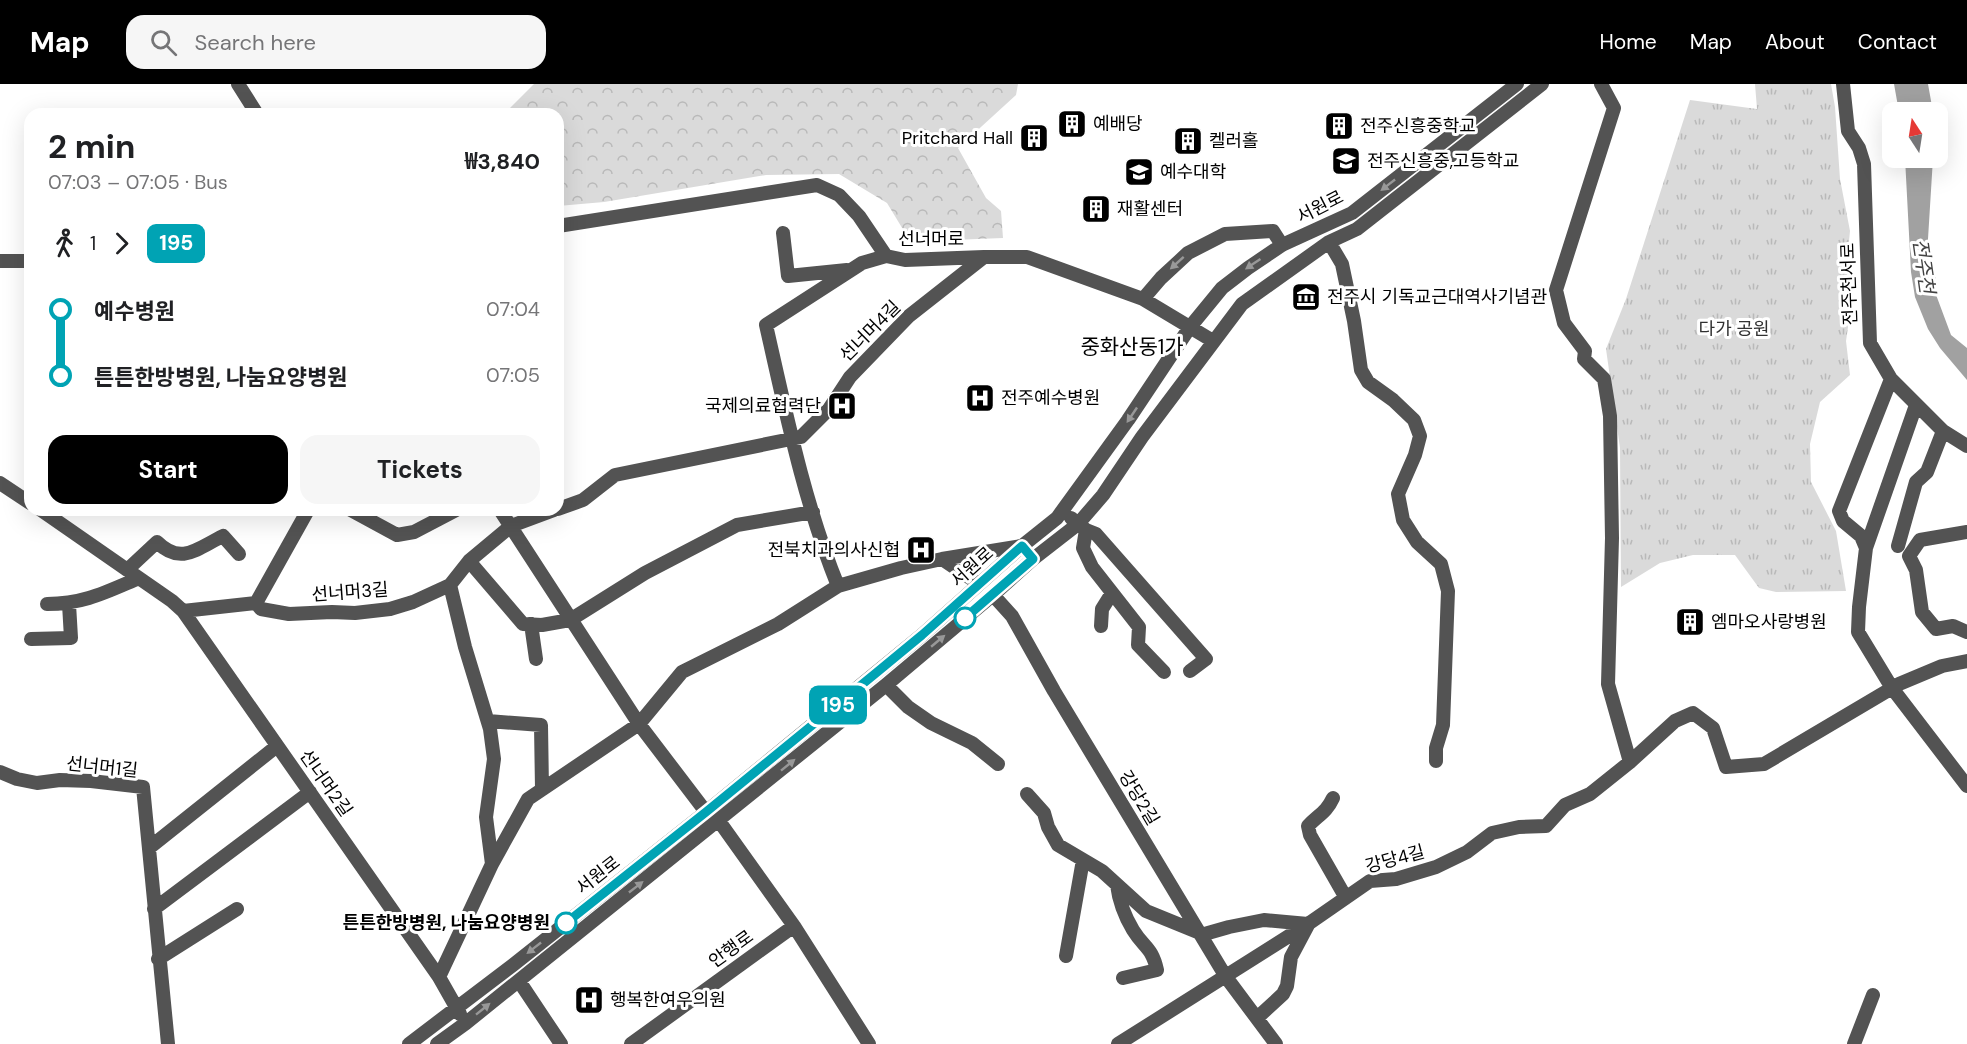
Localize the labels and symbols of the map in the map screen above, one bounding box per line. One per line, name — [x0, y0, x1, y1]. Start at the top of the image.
north arrow — [1882, 102, 1948, 168]
building icon: 예배당 — [1056, 108, 1088, 140]
building icon: 전주신흥중학교 — [1323, 110, 1355, 142]
place label: 예배당 — [1093, 112, 1143, 136]
place label: 전주신흥중학교 — [1360, 114, 1476, 138]
building icon: Pritchard Hall — [1018, 122, 1050, 154]
building icon: 켈러홀 — [1172, 125, 1204, 157]
place label: Pritchard Hall — [902, 126, 1013, 150]
place label: 켈러홀 — [1209, 129, 1259, 153]
school or university icon: 전주신흥중,고등학교 — [1330, 145, 1362, 177]
place label: 전주신흥중,고등학교 — [1367, 149, 1519, 173]
school or university icon: 예수대학 — [1123, 156, 1155, 188]
place label: 예수대학 — [1160, 160, 1226, 184]
one-way arrow — [1380, 178, 1396, 191]
street label: 서원로 — [1292, 185, 1348, 229]
building icon: 재활센터 — [1080, 193, 1112, 225]
place label: 재활센터 — [1117, 197, 1183, 221]
street label: 선너머로 — [898, 227, 964, 251]
water label: 전주천 — [1907, 237, 1941, 298]
street label: 전주천서로 — [1836, 242, 1862, 326]
one-way arrow — [1170, 256, 1185, 269]
one-way arrow — [1245, 258, 1261, 269]
museum icon: 전주시 기독교근대역사기념관 — [1290, 281, 1322, 313]
place label: 전주시 기독교근대역사기념관 — [1327, 285, 1548, 309]
street label: 선너머4길 — [834, 295, 906, 367]
park label: 다가 공원 — [1698, 317, 1770, 341]
district label: 중화산동1가 — [1080, 333, 1184, 361]
hospital icon: 전주예수병원 — [964, 382, 996, 414]
place label: 전주예수병원 — [1001, 386, 1100, 410]
hospital icon: 국제의료협력단 — [826, 390, 858, 422]
place label: 국제의료협력단 — [705, 394, 821, 418]
one-way arrow — [1126, 407, 1137, 423]
hospital icon: 전북치과의사신협 — [905, 534, 937, 566]
place label: 전북치과의사신협 — [768, 538, 900, 562]
street label: 서원로 — [946, 541, 998, 593]
street label: 선너머3길 — [311, 577, 389, 607]
building icon: 엠마오사랑병원 — [1674, 606, 1706, 638]
unlabelled marker — [954, 607, 976, 629]
place label: 엠마오사랑병원 — [1711, 610, 1827, 634]
one-way arrow — [930, 635, 945, 648]
line badge: 195 — [804, 686, 872, 724]
street label: 선너머2길 — [294, 745, 358, 821]
street label: 선너머1길 — [65, 751, 139, 783]
one-way arrow — [780, 759, 795, 772]
street label: 강당2길 — [1113, 766, 1165, 830]
street label: 강당4길 — [1363, 840, 1427, 878]
street label: 서원로 — [571, 850, 625, 900]
one-way arrow — [628, 881, 644, 894]
place label: 튼튼한방병원, 나눔요양병원 — [343, 911, 550, 935]
marker: 튼튼한방병원, 나눔요양병원 — [555, 912, 577, 934]
street label: 안행로 — [704, 925, 758, 973]
one-way arrow — [527, 941, 542, 953]
hospital icon: 행복한여우의원 — [573, 984, 605, 1016]
place label: 행복한여우의원 — [610, 988, 726, 1012]
one-way arrow — [476, 1003, 491, 1015]

